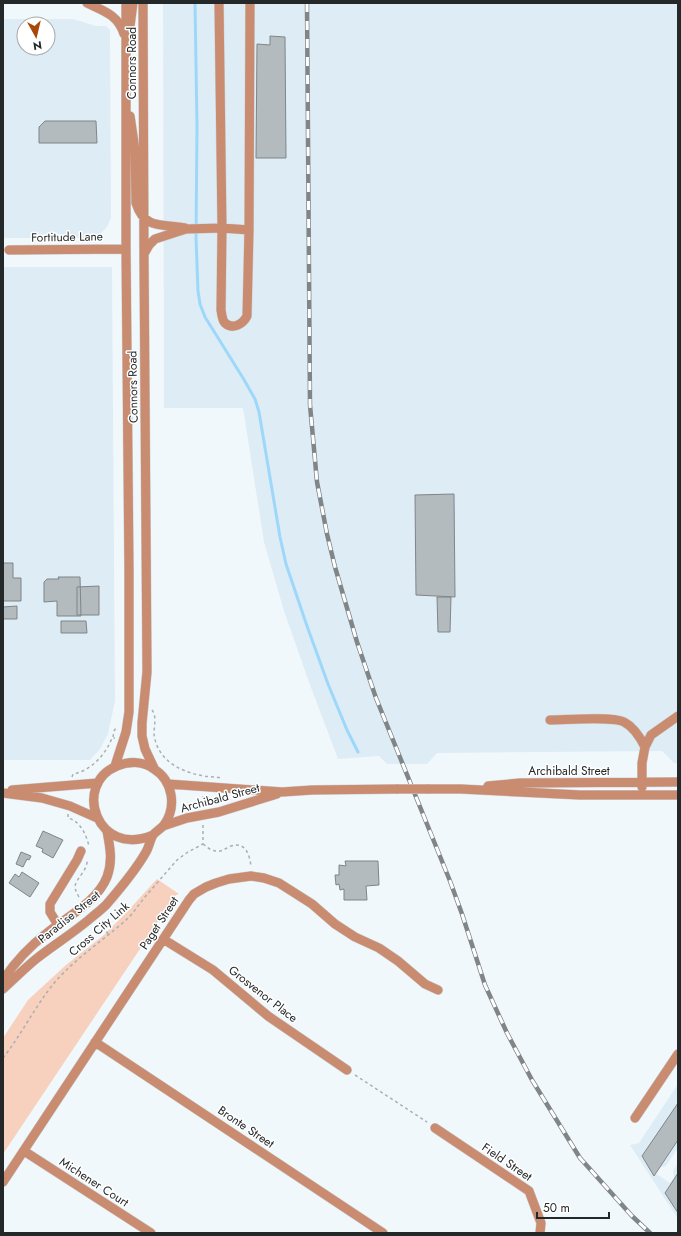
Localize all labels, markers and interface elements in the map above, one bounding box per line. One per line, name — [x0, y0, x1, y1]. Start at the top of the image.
north arrow — [16, 16, 56, 56]
street label: Connors Road — [123, 27, 141, 99]
text: N — [32, 37, 43, 54]
street label: Fortitude Lane — [31, 227, 103, 247]
street label: Connors Road — [123, 351, 143, 423]
street label: Archibald Street — [528, 762, 610, 780]
street label: Archibald Street — [178, 779, 262, 817]
street label: Paradise Street — [34, 886, 104, 948]
street label: Paget Street — [135, 893, 183, 953]
street label: Cross City Link — [65, 897, 134, 960]
street label: Grosvenor Place — [225, 961, 301, 1027]
street label: Bronte Street — [214, 1101, 278, 1153]
street label: Field Street — [478, 1139, 536, 1186]
street label: Michener Court — [56, 1153, 132, 1211]
scale bar — [537, 1194, 609, 1220]
text: 50 m — [543, 1199, 570, 1217]

